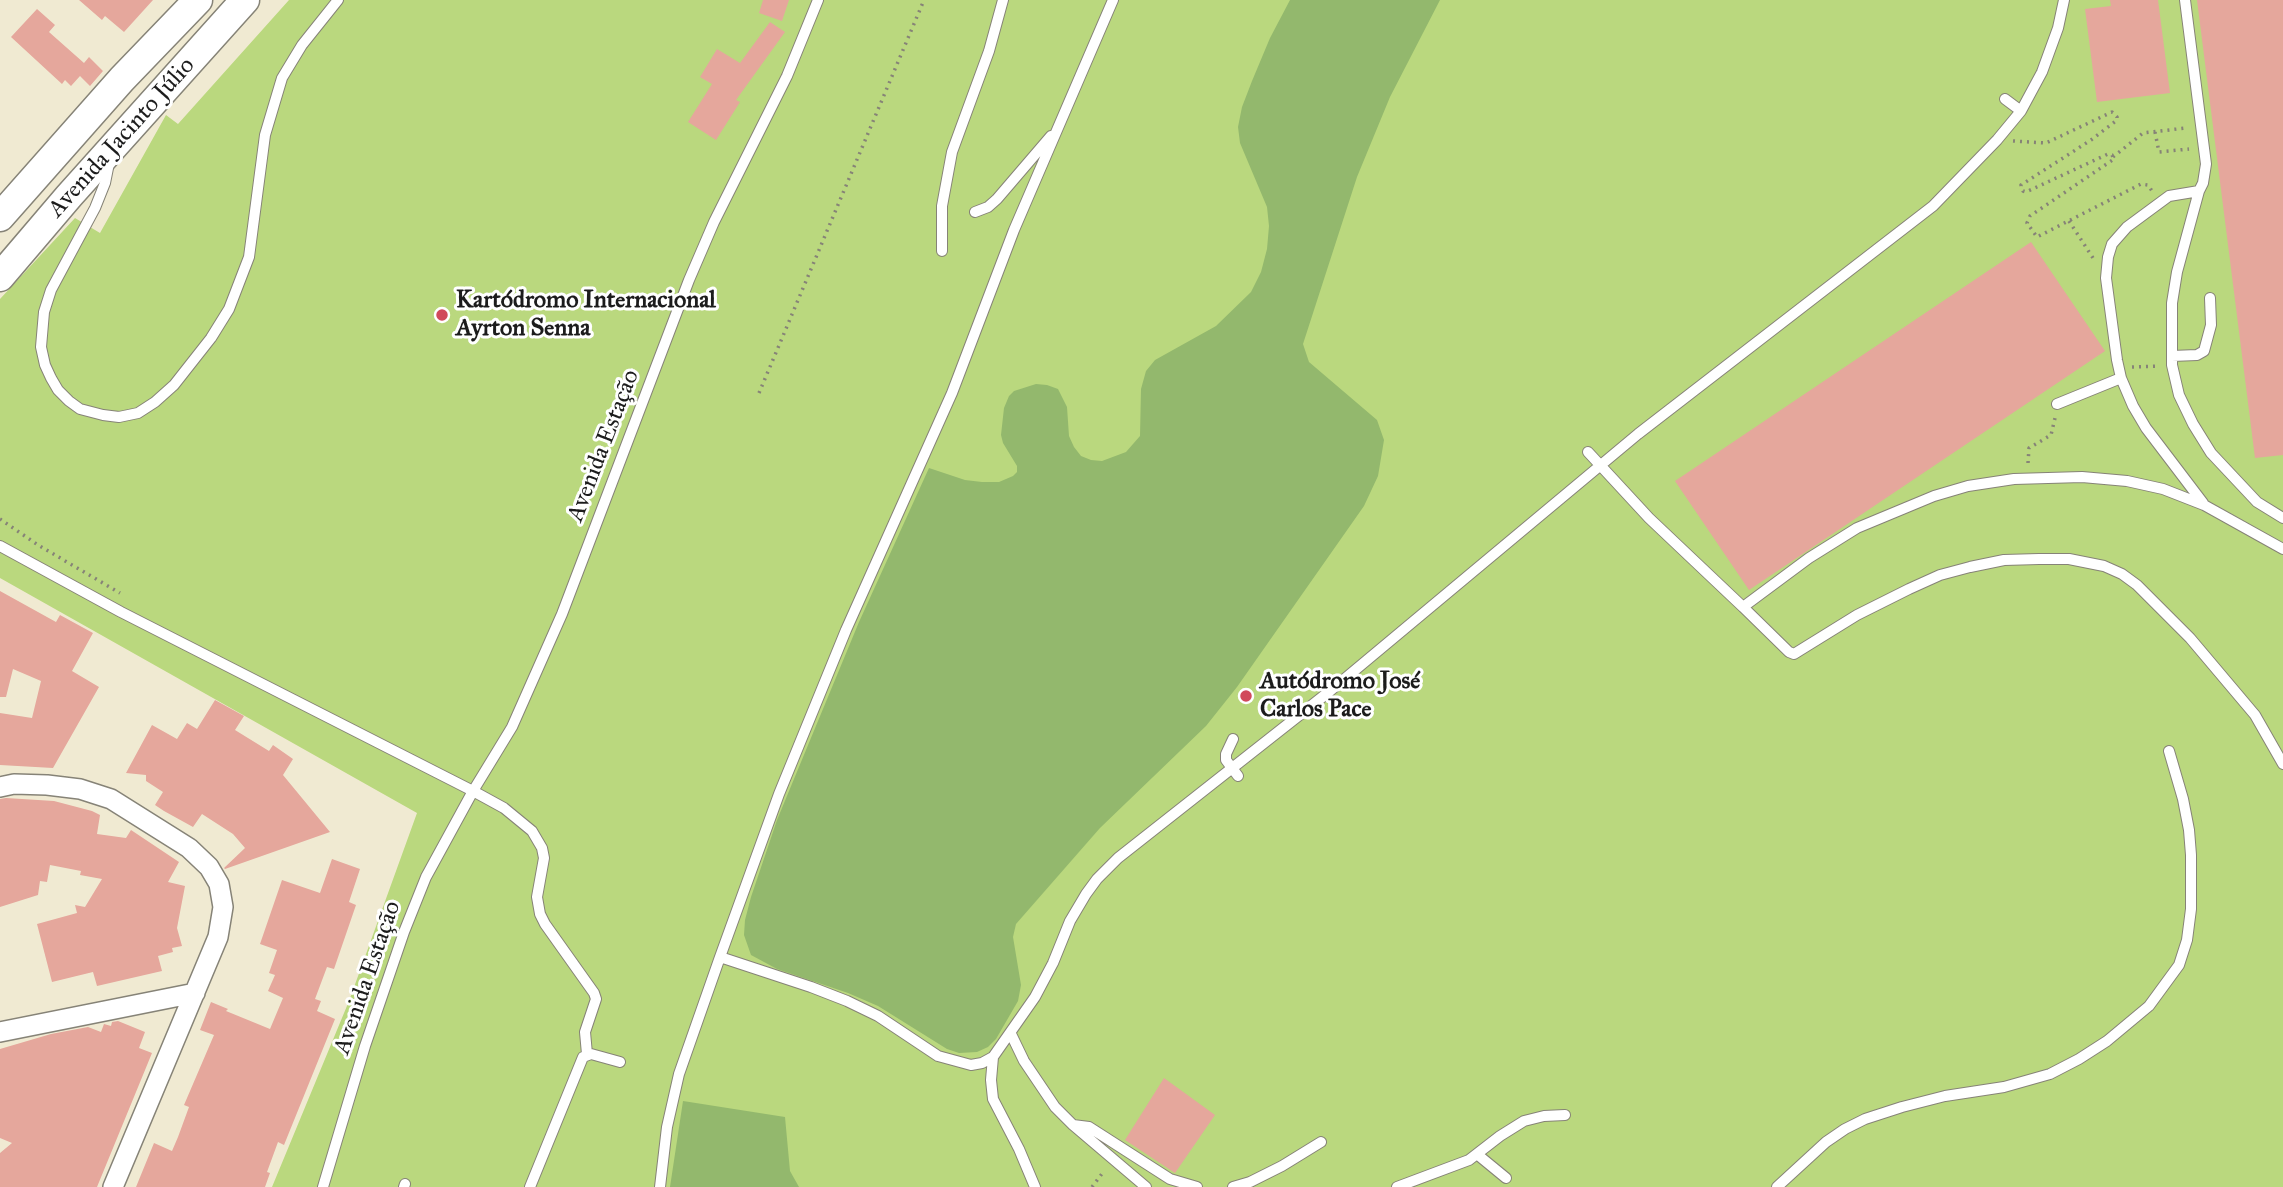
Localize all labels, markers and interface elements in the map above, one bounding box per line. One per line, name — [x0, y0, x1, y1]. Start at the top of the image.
street label: Avenida Jacinto Júlio — [43, 52, 201, 224]
place label: Kartódromo Internacional Ayrton Senna — [456, 287, 716, 343]
marker: Kartódromo Internacional Ayrton Senna — [434, 307, 450, 323]
street label: Avenida Estação — [562, 366, 646, 526]
place label: Autódromo José Carlos Pace — [1260, 668, 1420, 724]
marker: Autódromo José Carlos Pace — [1238, 688, 1254, 704]
street label: Avenida Estação — [328, 897, 408, 1059]

